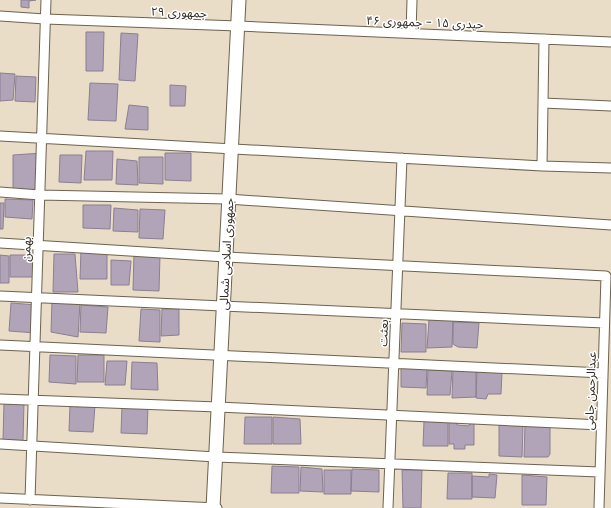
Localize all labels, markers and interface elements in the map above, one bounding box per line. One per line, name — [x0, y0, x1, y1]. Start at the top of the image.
street label: جمهوری ۲۹ — [151, 3, 207, 21]
street label: حیدری ۱۵ - جمهوری ۴۶ — [366, 11, 484, 33]
street label: جمهوری اسلامی شمالی — [215, 198, 237, 310]
street label: بهمن — [17, 236, 35, 262]
street label: بعثت — [374, 319, 392, 347]
street label: عبدالرحمن جامی — [580, 352, 600, 430]

